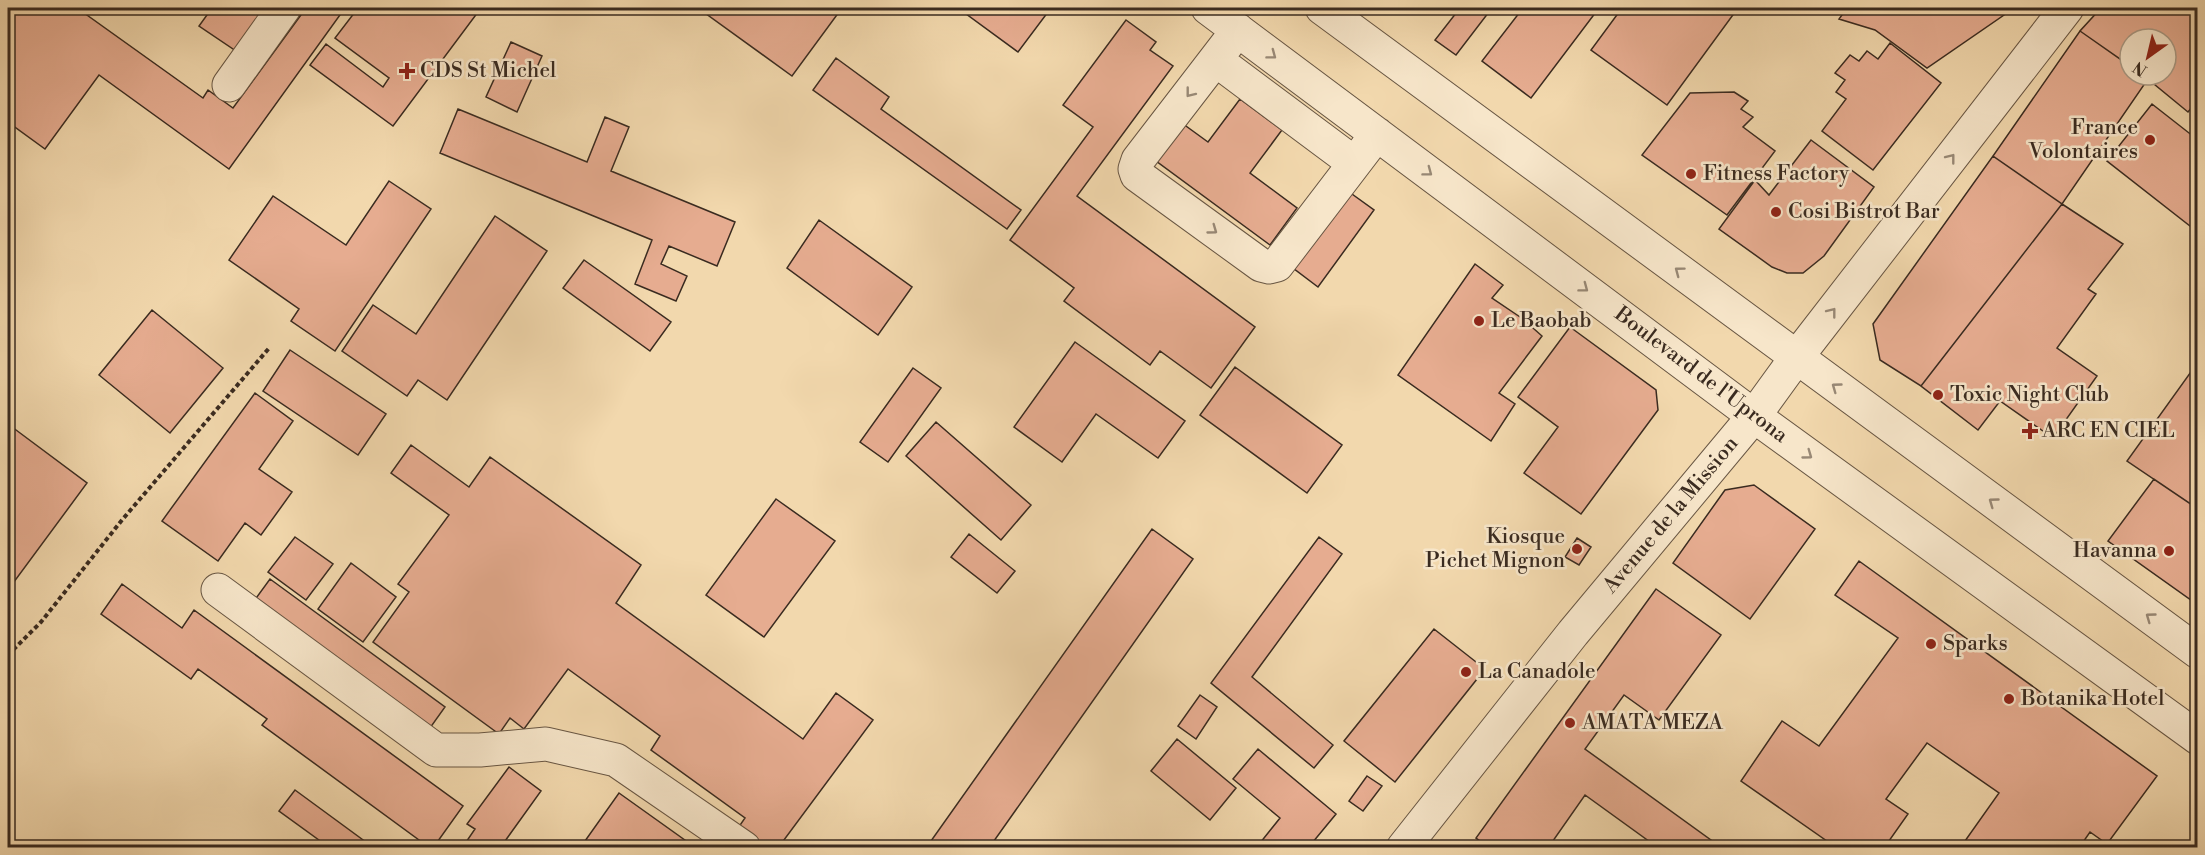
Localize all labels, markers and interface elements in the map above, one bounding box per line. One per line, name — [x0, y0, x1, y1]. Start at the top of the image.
north arrow — [2118, 27, 2178, 87]
one-way arrow — [1265, 48, 1276, 59]
text: N — [2129, 57, 2151, 80]
place label: CDS St Michel — [420, 58, 556, 84]
marker: CDS St Michel — [398, 62, 416, 80]
one-way arrow — [1187, 87, 1198, 98]
place label: France Volontaires — [2027, 115, 2138, 165]
marker: France Volontaires — [2143, 133, 2157, 147]
one-way arrow — [1944, 153, 1955, 164]
place label: Fitness Factory — [1703, 161, 1850, 187]
one-way arrow — [1422, 164, 1433, 175]
marker: Fitness Factory — [1684, 167, 1698, 181]
place label: Cosi Bistrot Bar — [1788, 199, 1940, 225]
marker: Cosi Bistrot Bar — [1769, 205, 1783, 219]
one-way arrow — [1206, 223, 1217, 234]
one-way arrow — [1674, 268, 1685, 279]
one-way arrow — [1578, 281, 1589, 292]
street label: Boulevard de l'Uprona — [1608, 301, 1793, 449]
one-way arrow — [1824, 307, 1835, 318]
place label: Le Baobab — [1491, 308, 1592, 334]
marker: Le Baobab — [1472, 314, 1486, 328]
place label: Toxic Night Club — [1950, 382, 2109, 408]
one-way arrow — [1831, 383, 1842, 394]
marker: Toxic Night Club — [1931, 388, 1945, 402]
place label: ARC EN CIEL — [2041, 418, 2175, 444]
marker: ARC EN CIEL — [2023, 424, 2037, 438]
street label: Avenue de la Mission — [1597, 431, 1744, 599]
one-way arrow — [1802, 448, 1813, 459]
one-way arrow — [1988, 498, 1999, 509]
place label: Kiosque Pichet Mignon — [1425, 524, 1565, 574]
place label: Havanna — [2073, 538, 2157, 564]
marker: Kiosque Pichet Mignon — [1570, 542, 1584, 556]
marker: Havanna — [2162, 544, 2176, 558]
one-way arrow — [2146, 614, 2157, 625]
place label: Sparks — [1943, 631, 2008, 657]
marker: Sparks — [1924, 637, 1938, 651]
place label: La Canadole — [1478, 659, 1596, 685]
marker: La Canadole — [1459, 665, 1473, 679]
place label: Botanika Hotel — [2020, 686, 2164, 712]
marker: Botanika Hotel — [2002, 692, 2016, 706]
place label: AMATA MEZA — [1581, 710, 1724, 736]
marker: AMATA MEZA — [1563, 716, 1577, 730]

